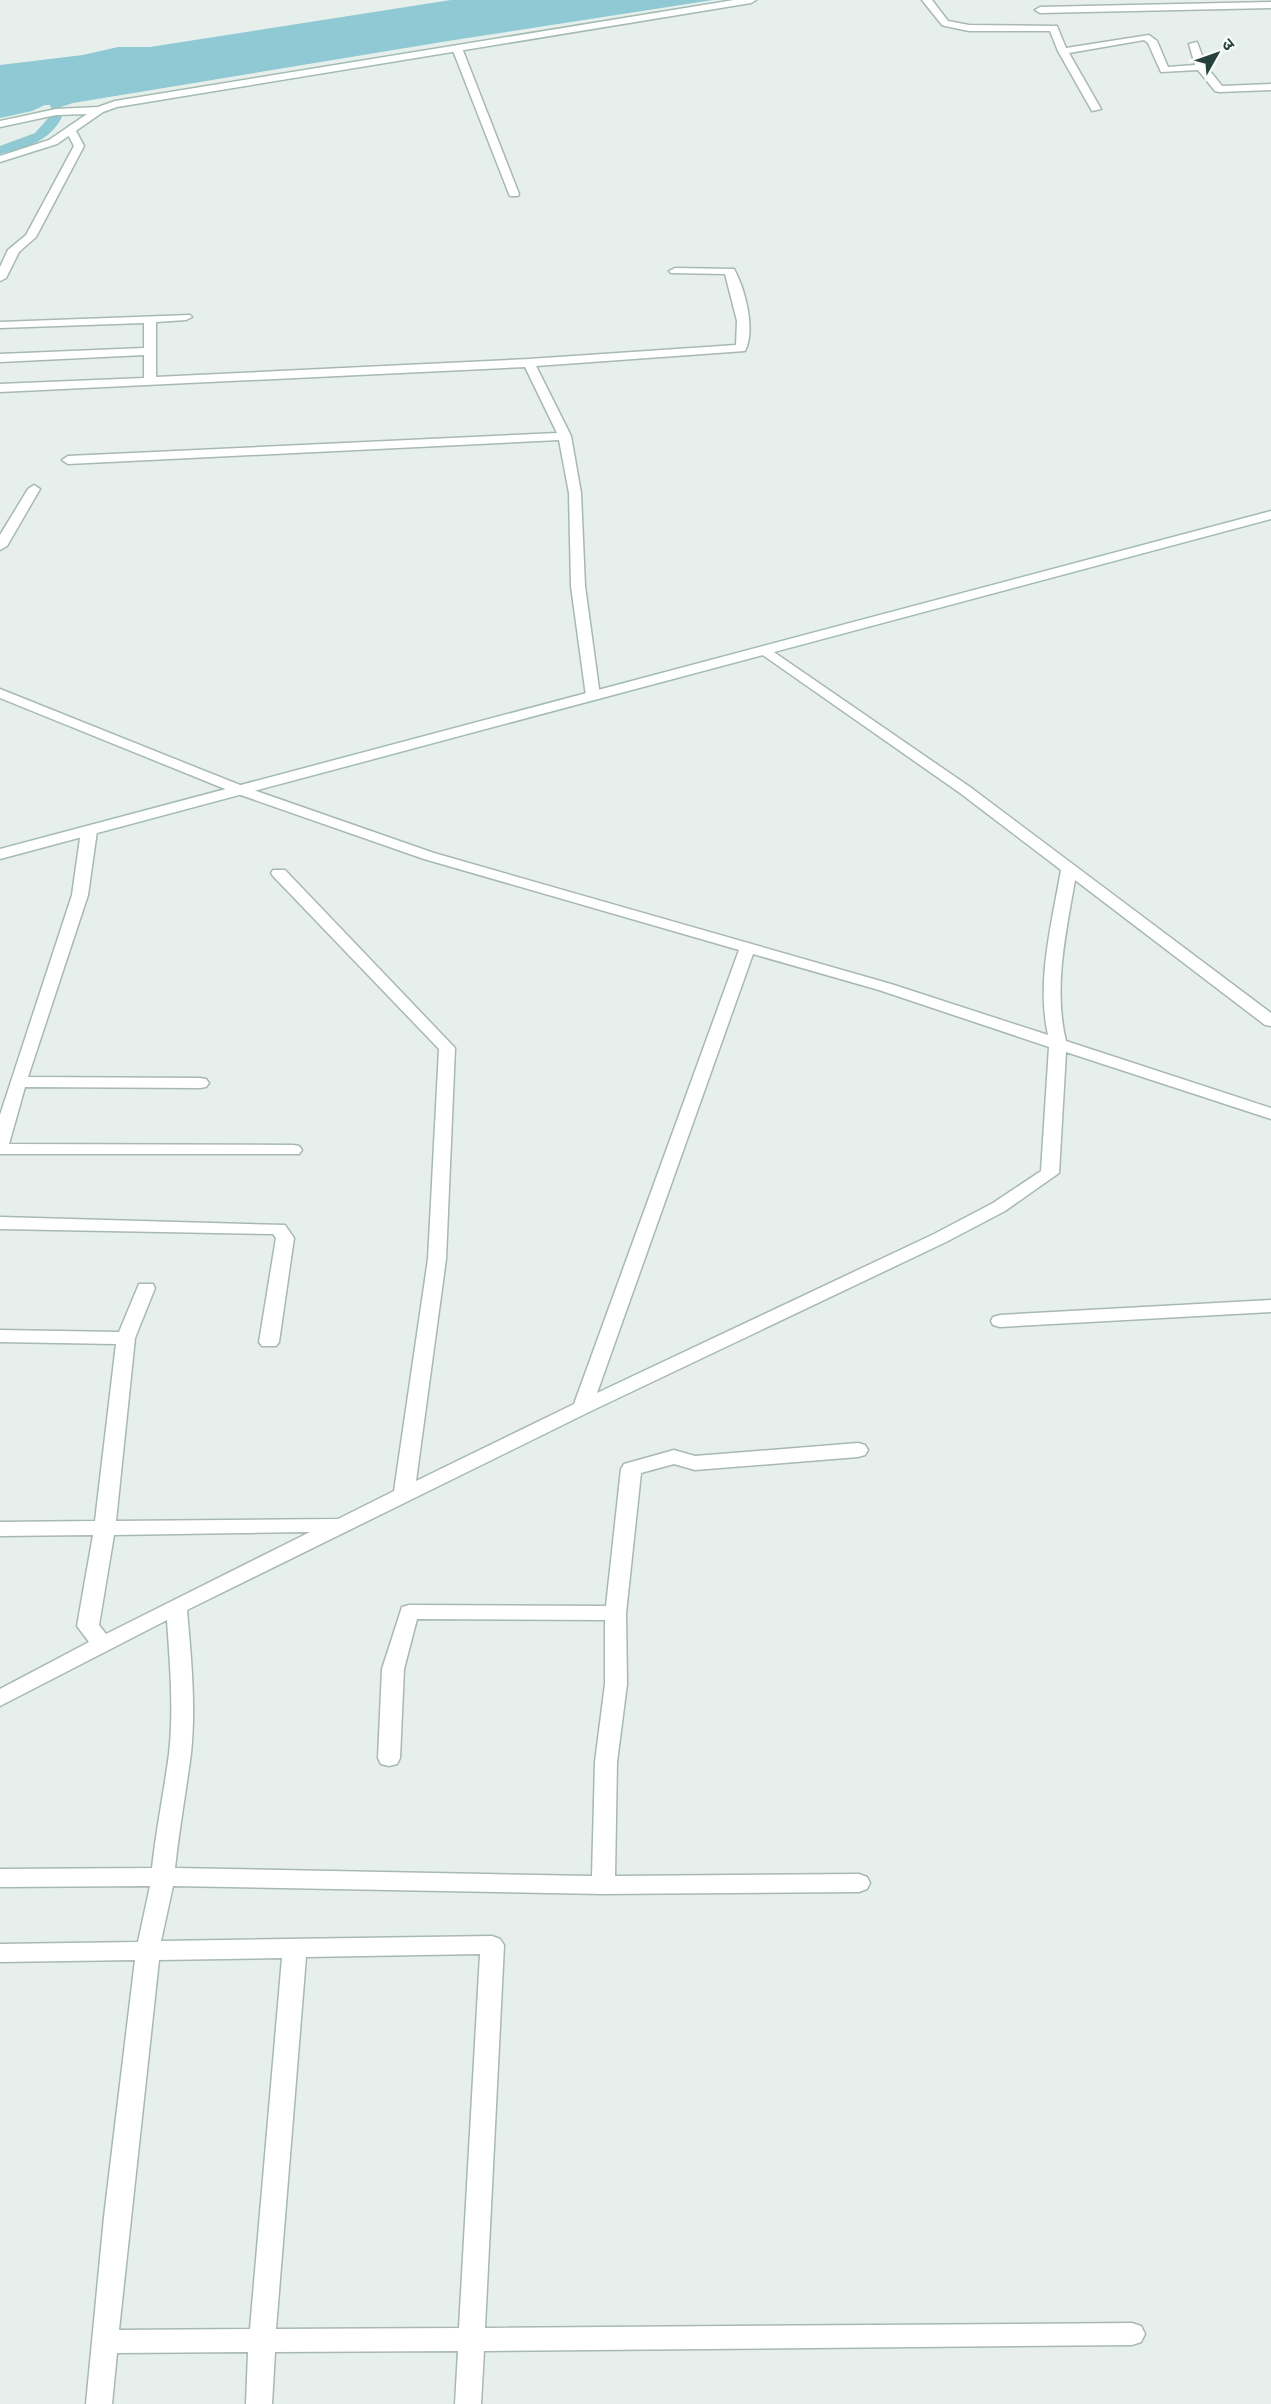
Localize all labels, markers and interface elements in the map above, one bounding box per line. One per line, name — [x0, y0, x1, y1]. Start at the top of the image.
north arrow — [1187, 24, 1247, 84]
text: उ — [1218, 35, 1239, 55]

